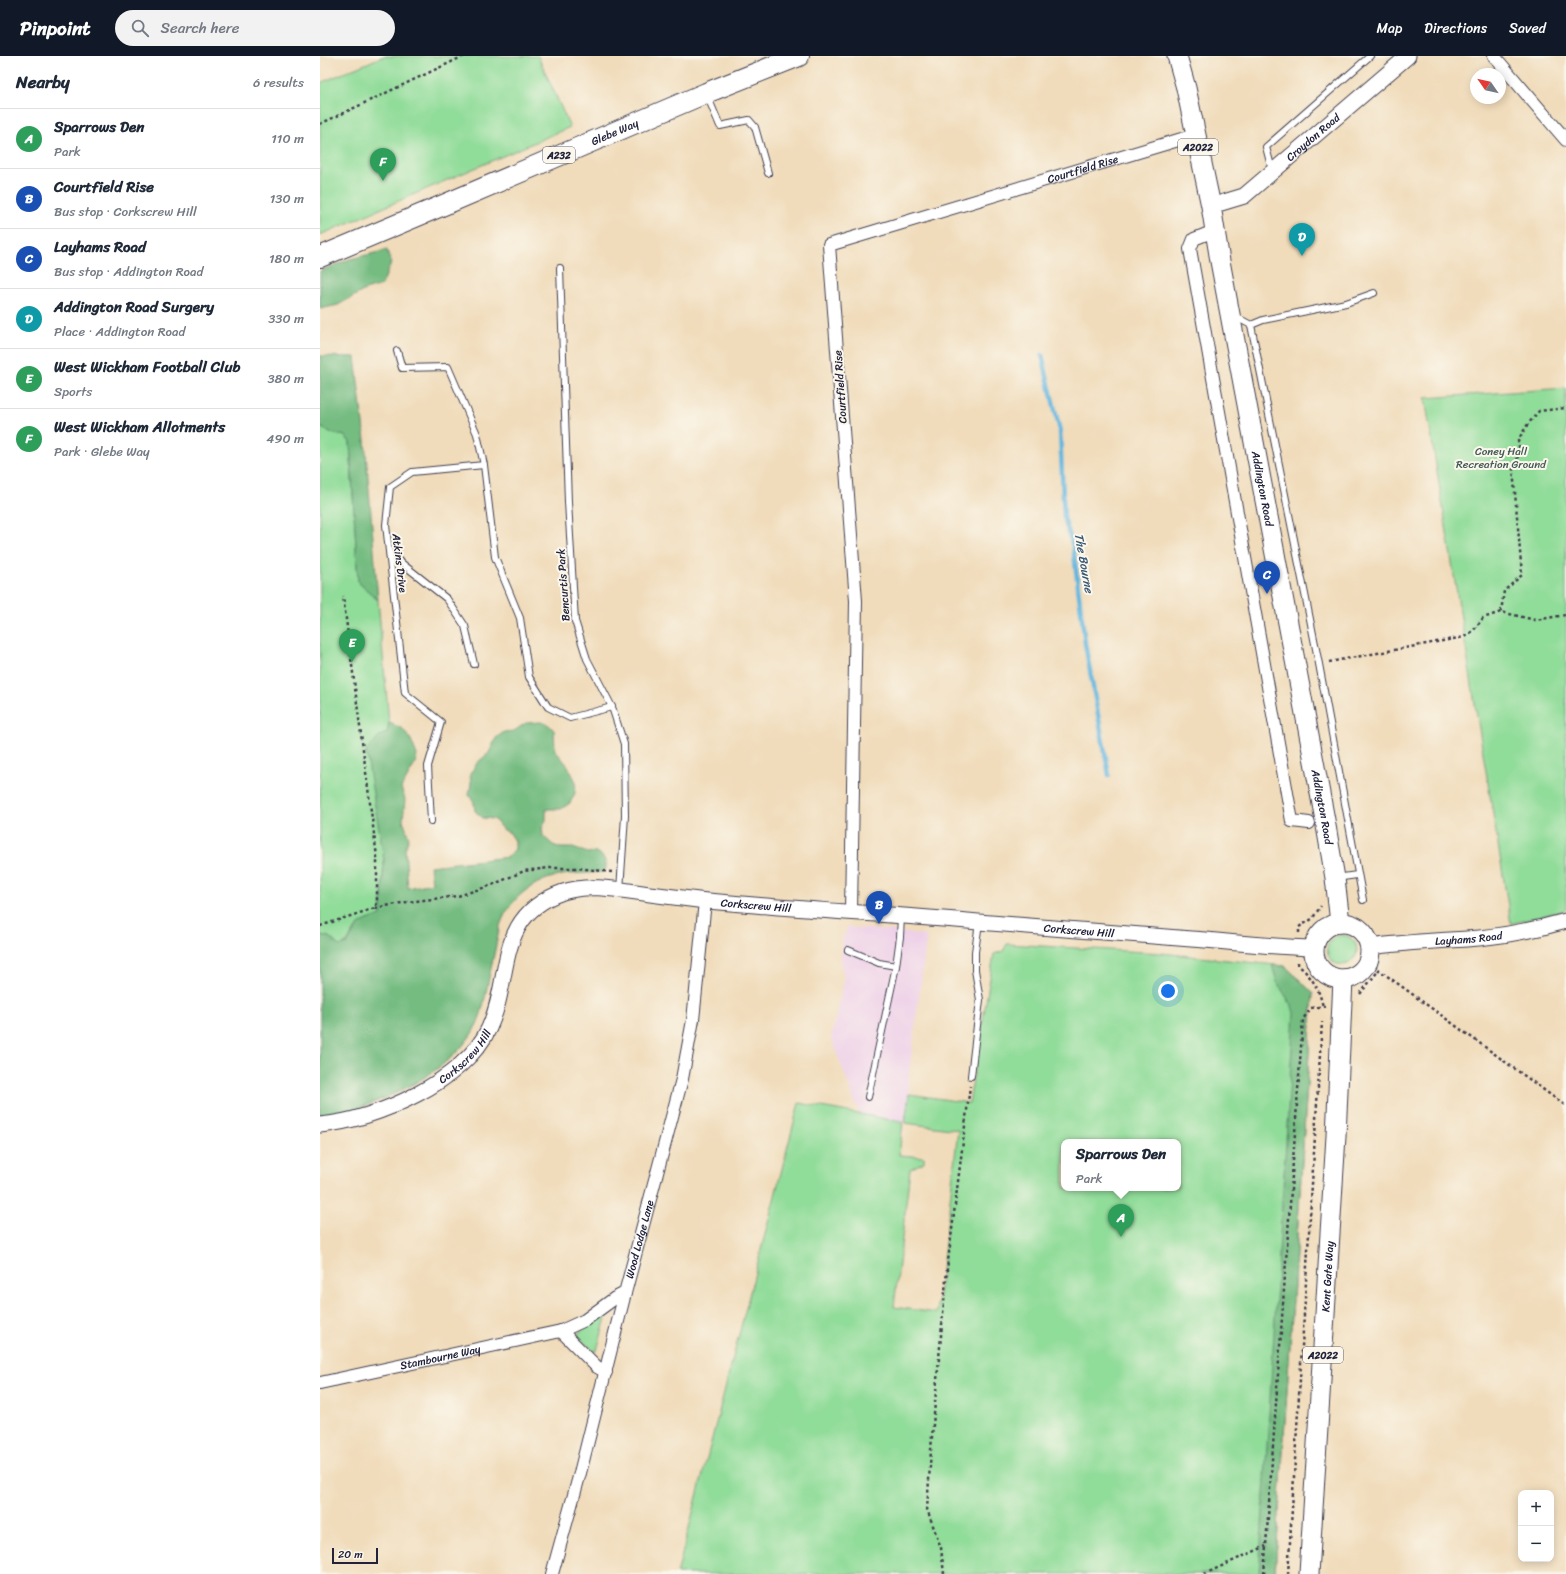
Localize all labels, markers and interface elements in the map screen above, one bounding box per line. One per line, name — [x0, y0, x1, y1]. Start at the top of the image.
search box — [115, 10, 395, 46]
text: Pinpoint — [20, 12, 91, 45]
text: Search here — [161, 15, 240, 41]
text: Map — [1376, 16, 1402, 41]
text: Directions — [1424, 16, 1487, 41]
text: Saved — [1509, 16, 1546, 41]
icon: search — [129, 17, 151, 39]
text: Nearby — [16, 67, 70, 97]
north arrow — [1470, 68, 1506, 104]
text: 6 results — [253, 71, 304, 94]
street label: Croydon Road — [1282, 108, 1345, 166]
text: Sparrows Den — [54, 114, 144, 140]
street label: Glebe Way — [588, 114, 642, 151]
text: A — [25, 127, 33, 150]
text: 110 m — [271, 127, 304, 150]
road number: A2022 — [1178, 139, 1218, 155]
text: Park — [54, 140, 81, 163]
road number: A232 — [543, 147, 575, 163]
pin: F — [370, 148, 396, 181]
street label: Courtfield Rise — [1045, 149, 1121, 189]
text: Courtfield Rise — [54, 174, 154, 200]
text: B — [25, 187, 33, 210]
text: 130 m — [270, 187, 304, 210]
text: Bus stop · Corkscrew Hill — [54, 200, 197, 223]
pin: D — [1289, 223, 1315, 256]
text: Layhams Road — [54, 234, 146, 260]
text: C — [25, 247, 33, 270]
text: 180 m — [269, 247, 304, 270]
text: Bus stop · Addington Road — [54, 260, 203, 283]
text: Addington Road Surgery — [54, 294, 214, 320]
text: D — [25, 307, 33, 330]
text: 330 m — [268, 307, 304, 330]
text: Place · Addington Road — [54, 320, 185, 343]
street label: Courtfield Rise — [828, 349, 853, 424]
text: West Wickham Football Club — [54, 354, 240, 380]
text: E — [25, 367, 33, 390]
text: 380 m — [267, 367, 304, 390]
text: Sports — [54, 380, 92, 403]
text: West Wickham Allotments — [54, 414, 225, 440]
text: F — [25, 427, 33, 450]
text: 490 m — [266, 427, 304, 450]
text: Park · Glebe Way — [54, 440, 150, 463]
park label: Coney Hall Recreation Ground — [1456, 442, 1547, 474]
street label: Addington Road — [1246, 448, 1279, 529]
street label: Atkins Drive — [386, 531, 413, 594]
water label: The Bourne — [1068, 532, 1100, 596]
street label: Bencurtis Park — [551, 548, 576, 622]
pin: C — [1254, 561, 1280, 594]
pin: E — [339, 629, 365, 662]
street label: Addington Road — [1305, 767, 1338, 847]
pin: B — [866, 891, 892, 924]
street label: Corkscrew Hill — [720, 893, 793, 918]
street label: Corkscrew Hill — [1043, 919, 1116, 943]
street label: Layhams Road — [1434, 926, 1505, 951]
your location — [1158, 981, 1178, 1001]
street label: Corkscrew Hill — [434, 1025, 497, 1089]
popup — [1061, 1139, 1181, 1191]
text: Sparrows Den — [1076, 1141, 1166, 1167]
text: Park — [1076, 1167, 1103, 1190]
street label: Wood Lodge Lane — [620, 1197, 660, 1281]
pin: A — [1108, 1204, 1134, 1237]
street label: Kent Gate Way — [1316, 1240, 1340, 1313]
street label: Stambourne Way — [398, 1340, 483, 1375]
road number: A2022 — [1303, 1347, 1343, 1363]
map controls — [1518, 1490, 1554, 1562]
button: + — [1518, 1490, 1554, 1526]
button: − — [1518, 1526, 1554, 1562]
text: 20 m — [338, 1545, 363, 1564]
scale bar — [332, 1546, 378, 1565]

